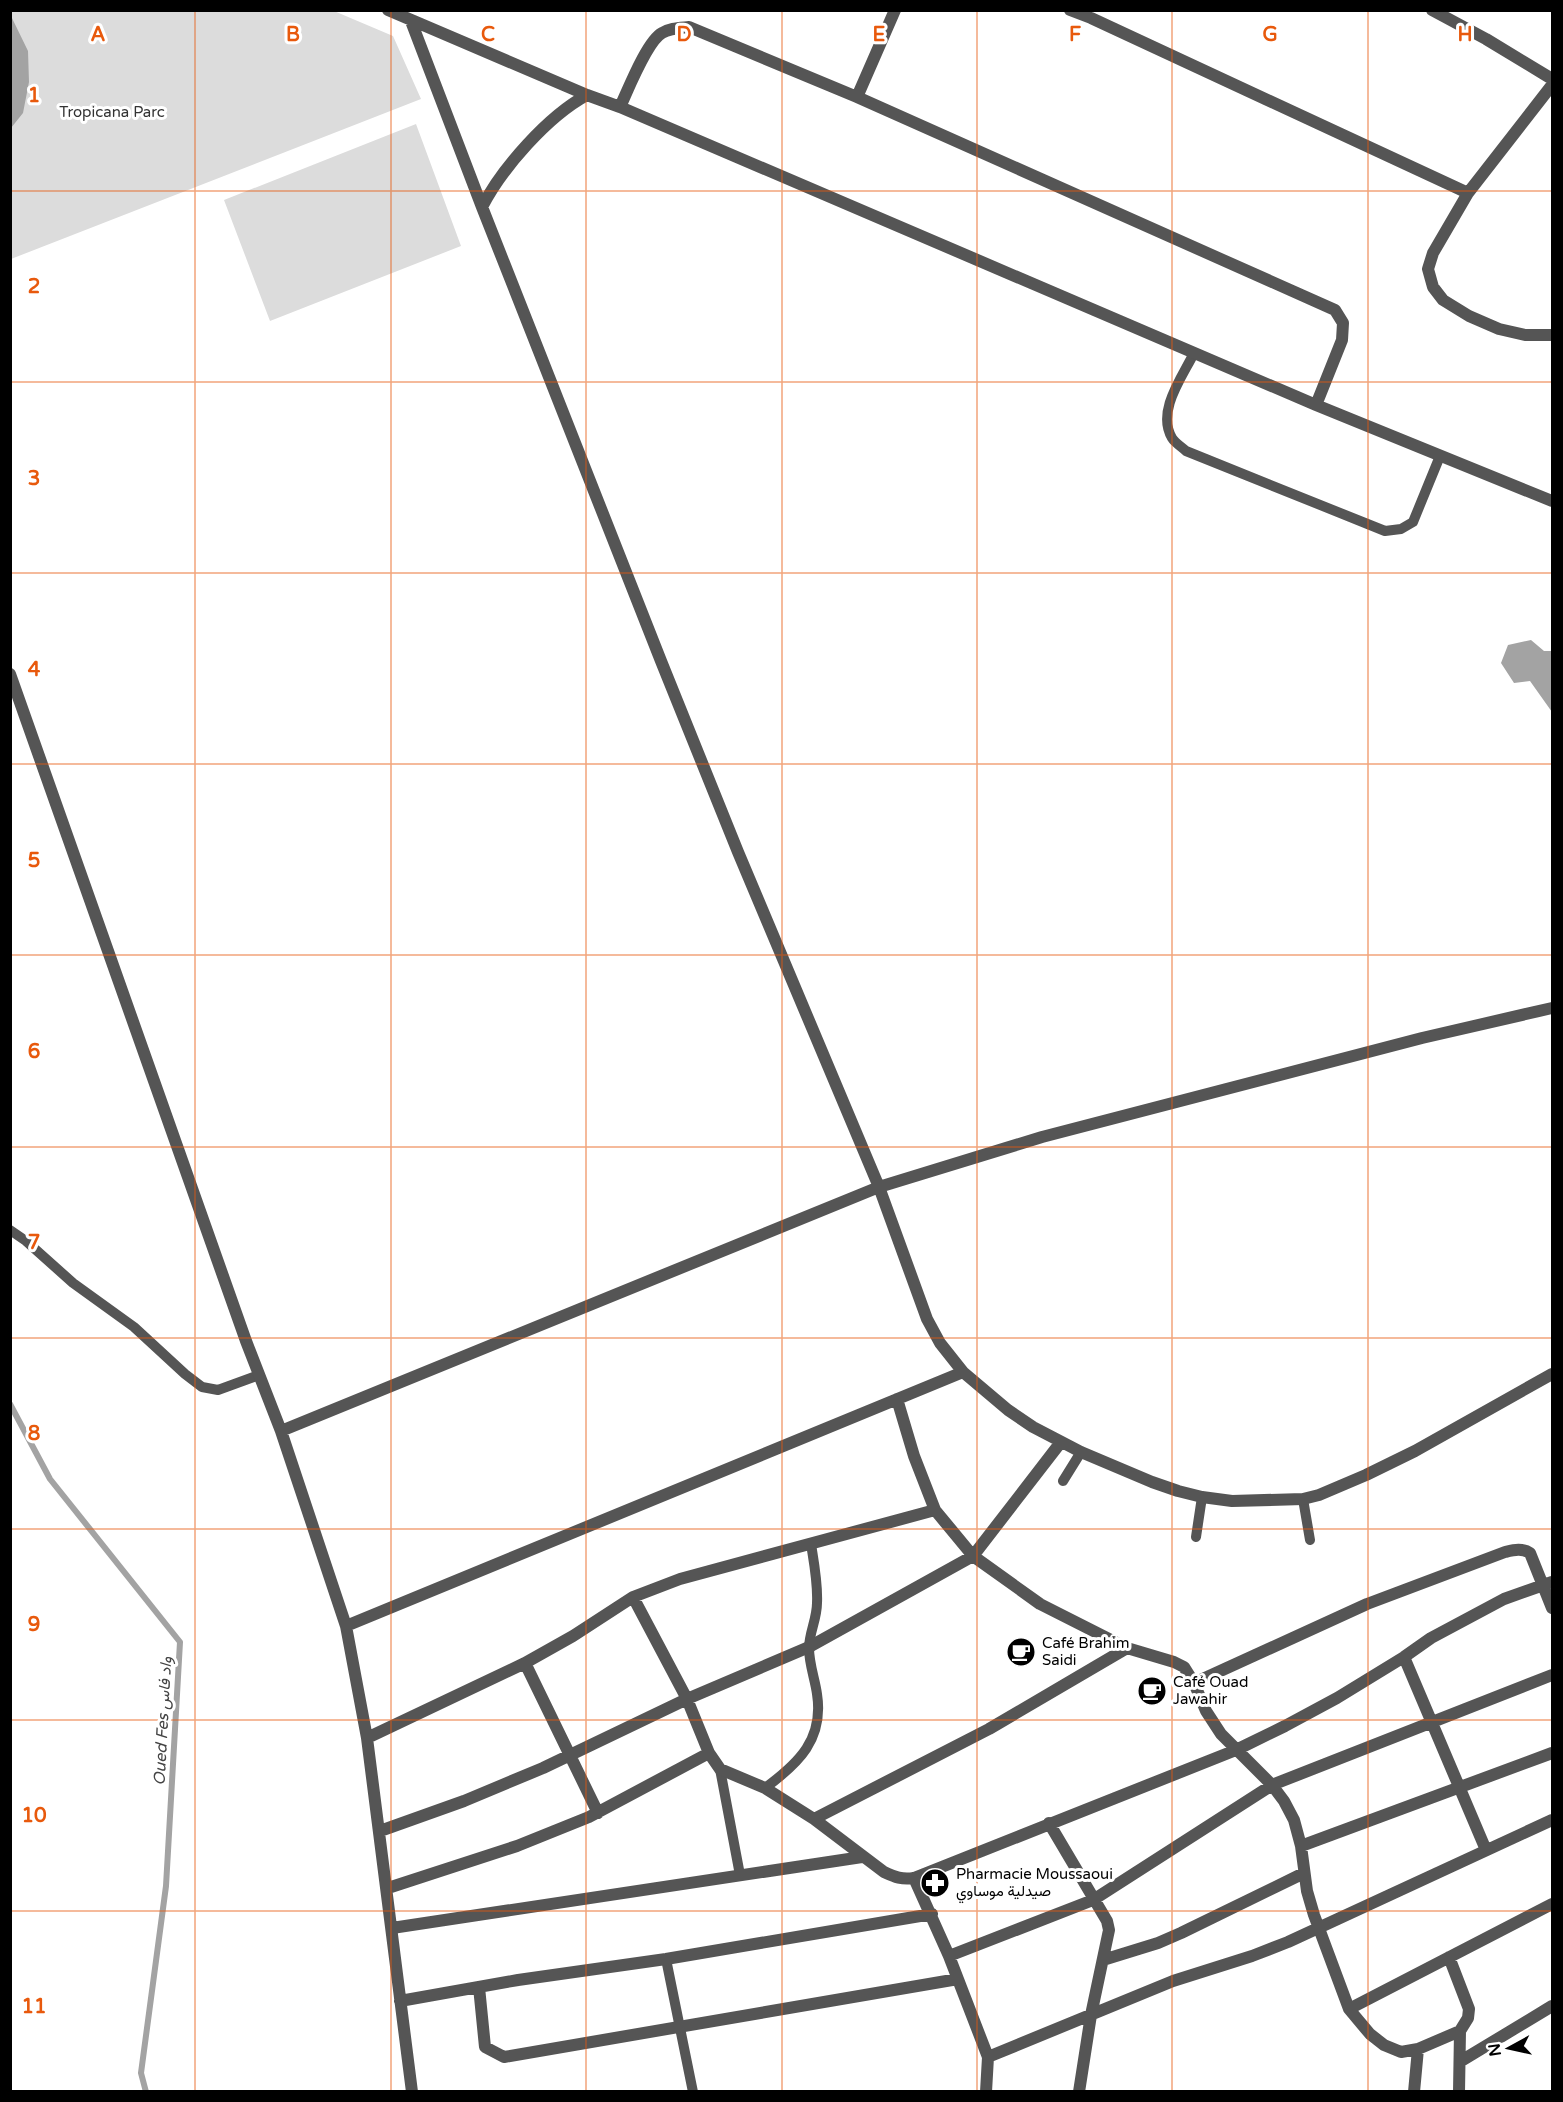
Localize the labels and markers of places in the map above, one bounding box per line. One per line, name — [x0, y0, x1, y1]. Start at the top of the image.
place label: Café Brahim Saidi — [1042, 1634, 1129, 1669]
cafe icon: Café Brahim Saidi — [1005, 1636, 1037, 1668]
place label: Café Ouad Jawahir — [1173, 1673, 1248, 1708]
cafe icon: Café Ouad Jawahir — [1136, 1675, 1168, 1707]
place label: Pharmacie Moussaoui صيدلية موساوي — [956, 1865, 1113, 1904]
pharmacy icon: Pharmacie Moussaoui صيدلية موساوي — [919, 1867, 951, 1899]

